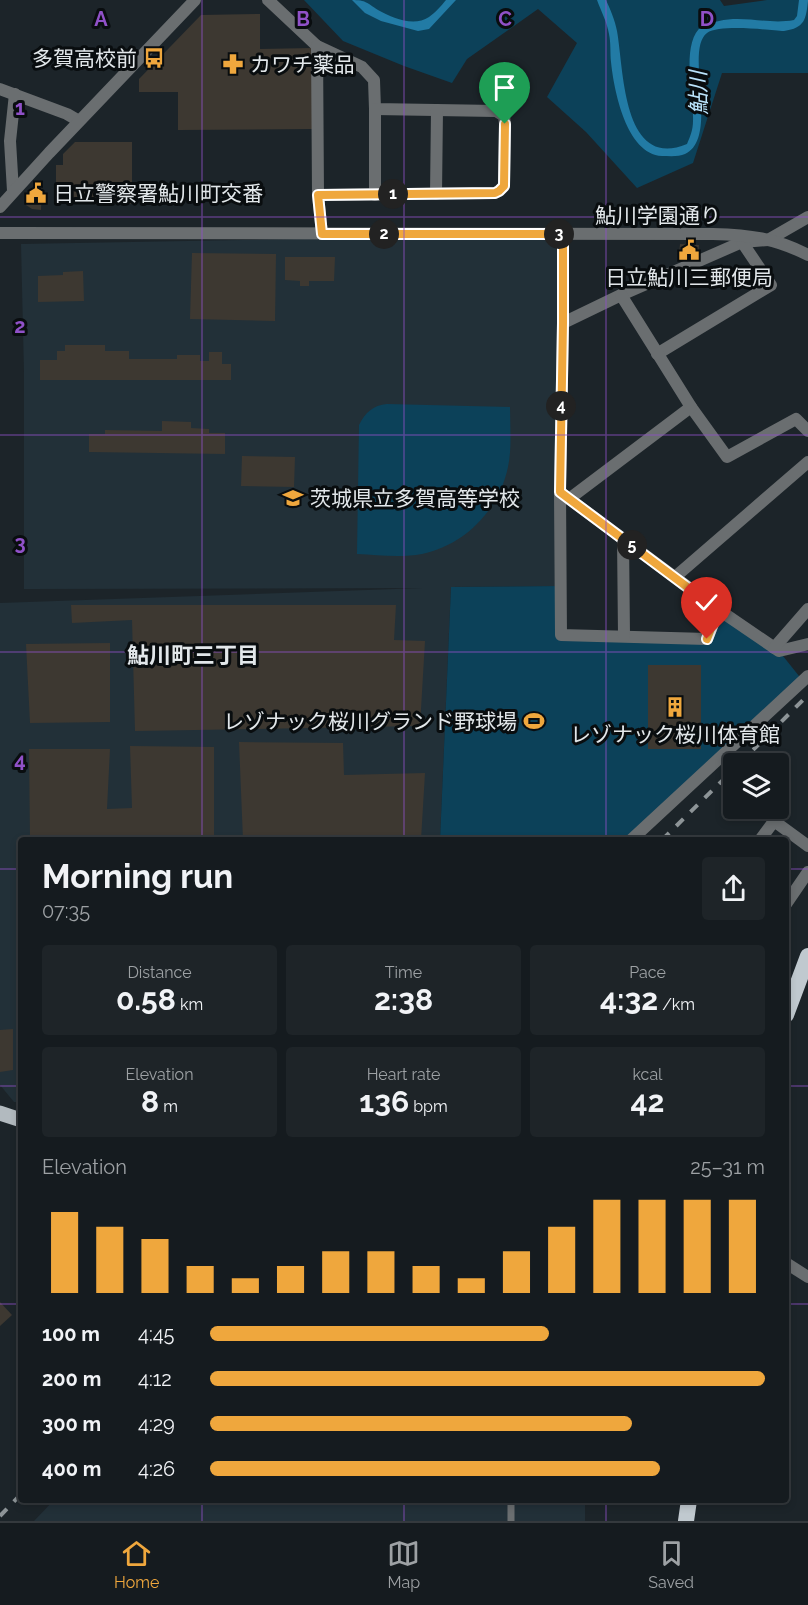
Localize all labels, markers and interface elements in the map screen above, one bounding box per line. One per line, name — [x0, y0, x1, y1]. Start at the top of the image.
text: A — [94, 7, 108, 31]
text: B — [296, 7, 310, 31]
text: C — [498, 7, 512, 31]
text: D — [700, 7, 714, 31]
place label: 多賀高校前 — [32, 46, 137, 71]
bus stop icon: 多賀高校前 — [142, 46, 166, 70]
pharmacy icon: カワチ薬品 — [221, 52, 245, 76]
place label: カワチ薬品 — [250, 52, 355, 77]
pin — [479, 62, 530, 124]
water label: 鮎川 — [685, 69, 711, 115]
icon: arrive — [488, 71, 521, 104]
text: 1 — [15, 96, 25, 120]
pin: 1 — [378, 179, 408, 209]
public building icon: 日立警察署鮎川町交番 — [24, 181, 48, 205]
place label: 日立警察署鮎川町交番 — [53, 181, 263, 206]
text: 1 — [389, 184, 397, 203]
street label: 鮎川学園通り — [595, 203, 721, 228]
pin: 2 — [369, 219, 399, 249]
pin: 3 — [544, 219, 574, 249]
text: 2 — [379, 224, 389, 243]
text: 3 — [555, 224, 563, 243]
public building icon: 日立鮎川三郵便局 — [677, 238, 701, 262]
place label: 日立鮎川三郵便局 — [605, 265, 773, 290]
text: 2 — [14, 314, 26, 338]
pin: 4 — [546, 391, 576, 421]
text: 4 — [556, 396, 566, 415]
school or university icon: 茨城県立多賀高等学校 — [281, 486, 305, 510]
place label: 茨城県立多賀高等学校 — [310, 486, 520, 511]
pin: 5 — [617, 530, 647, 560]
text: 3 — [14, 531, 26, 555]
text: 5 — [628, 535, 636, 554]
pin — [681, 577, 732, 639]
icon: check — [690, 586, 723, 619]
district label: 鮎川町三丁目 — [127, 642, 259, 668]
building icon: レゾナック桜川体育館 — [663, 695, 687, 719]
place label: レゾナック桜川グランド野球場 — [223, 709, 517, 734]
sports icon: レゾナック桜川グランド野球場 — [522, 709, 546, 733]
place label: レゾナック桜川体育館 — [570, 722, 780, 747]
text: 4 — [14, 748, 26, 772]
map controls — [723, 753, 789, 819]
button: layers — [723, 753, 789, 819]
text: Morning run — [42, 857, 233, 896]
button: share — [702, 857, 765, 920]
text: 07:35 — [42, 899, 90, 923]
text: Distance — [127, 963, 192, 982]
text: Time — [385, 963, 422, 982]
text: Pace — [629, 963, 666, 982]
text: 0.58 — [116, 982, 176, 1017]
text: 2:38 — [374, 982, 433, 1017]
text: 4:32 — [600, 982, 658, 1017]
text: km — [176, 995, 203, 1014]
text: /km — [658, 995, 695, 1014]
text: Elevation — [126, 1065, 193, 1084]
text: Heart rate — [367, 1065, 440, 1084]
text: kcal — [633, 1065, 662, 1084]
text: 8 — [141, 1084, 159, 1119]
text: 136 — [359, 1084, 409, 1119]
text: 42 — [630, 1084, 665, 1119]
text: m — [159, 1097, 178, 1116]
text: bpm — [409, 1097, 448, 1116]
text: Elevation — [42, 1155, 127, 1179]
text: 25–31 m — [690, 1155, 765, 1179]
text: 100 m — [42, 1322, 100, 1346]
text: 4:45 — [138, 1322, 175, 1346]
text: 200 m — [42, 1367, 101, 1391]
text: 4:12 — [138, 1367, 172, 1391]
text: 300 m — [42, 1412, 101, 1436]
text: 4:29 — [138, 1412, 175, 1436]
text: 400 m — [42, 1457, 101, 1481]
text: 4:26 — [138, 1457, 175, 1481]
tab: Home — [114, 1537, 159, 1592]
tab: Map — [387, 1537, 420, 1592]
tab: Saved — [648, 1537, 694, 1592]

